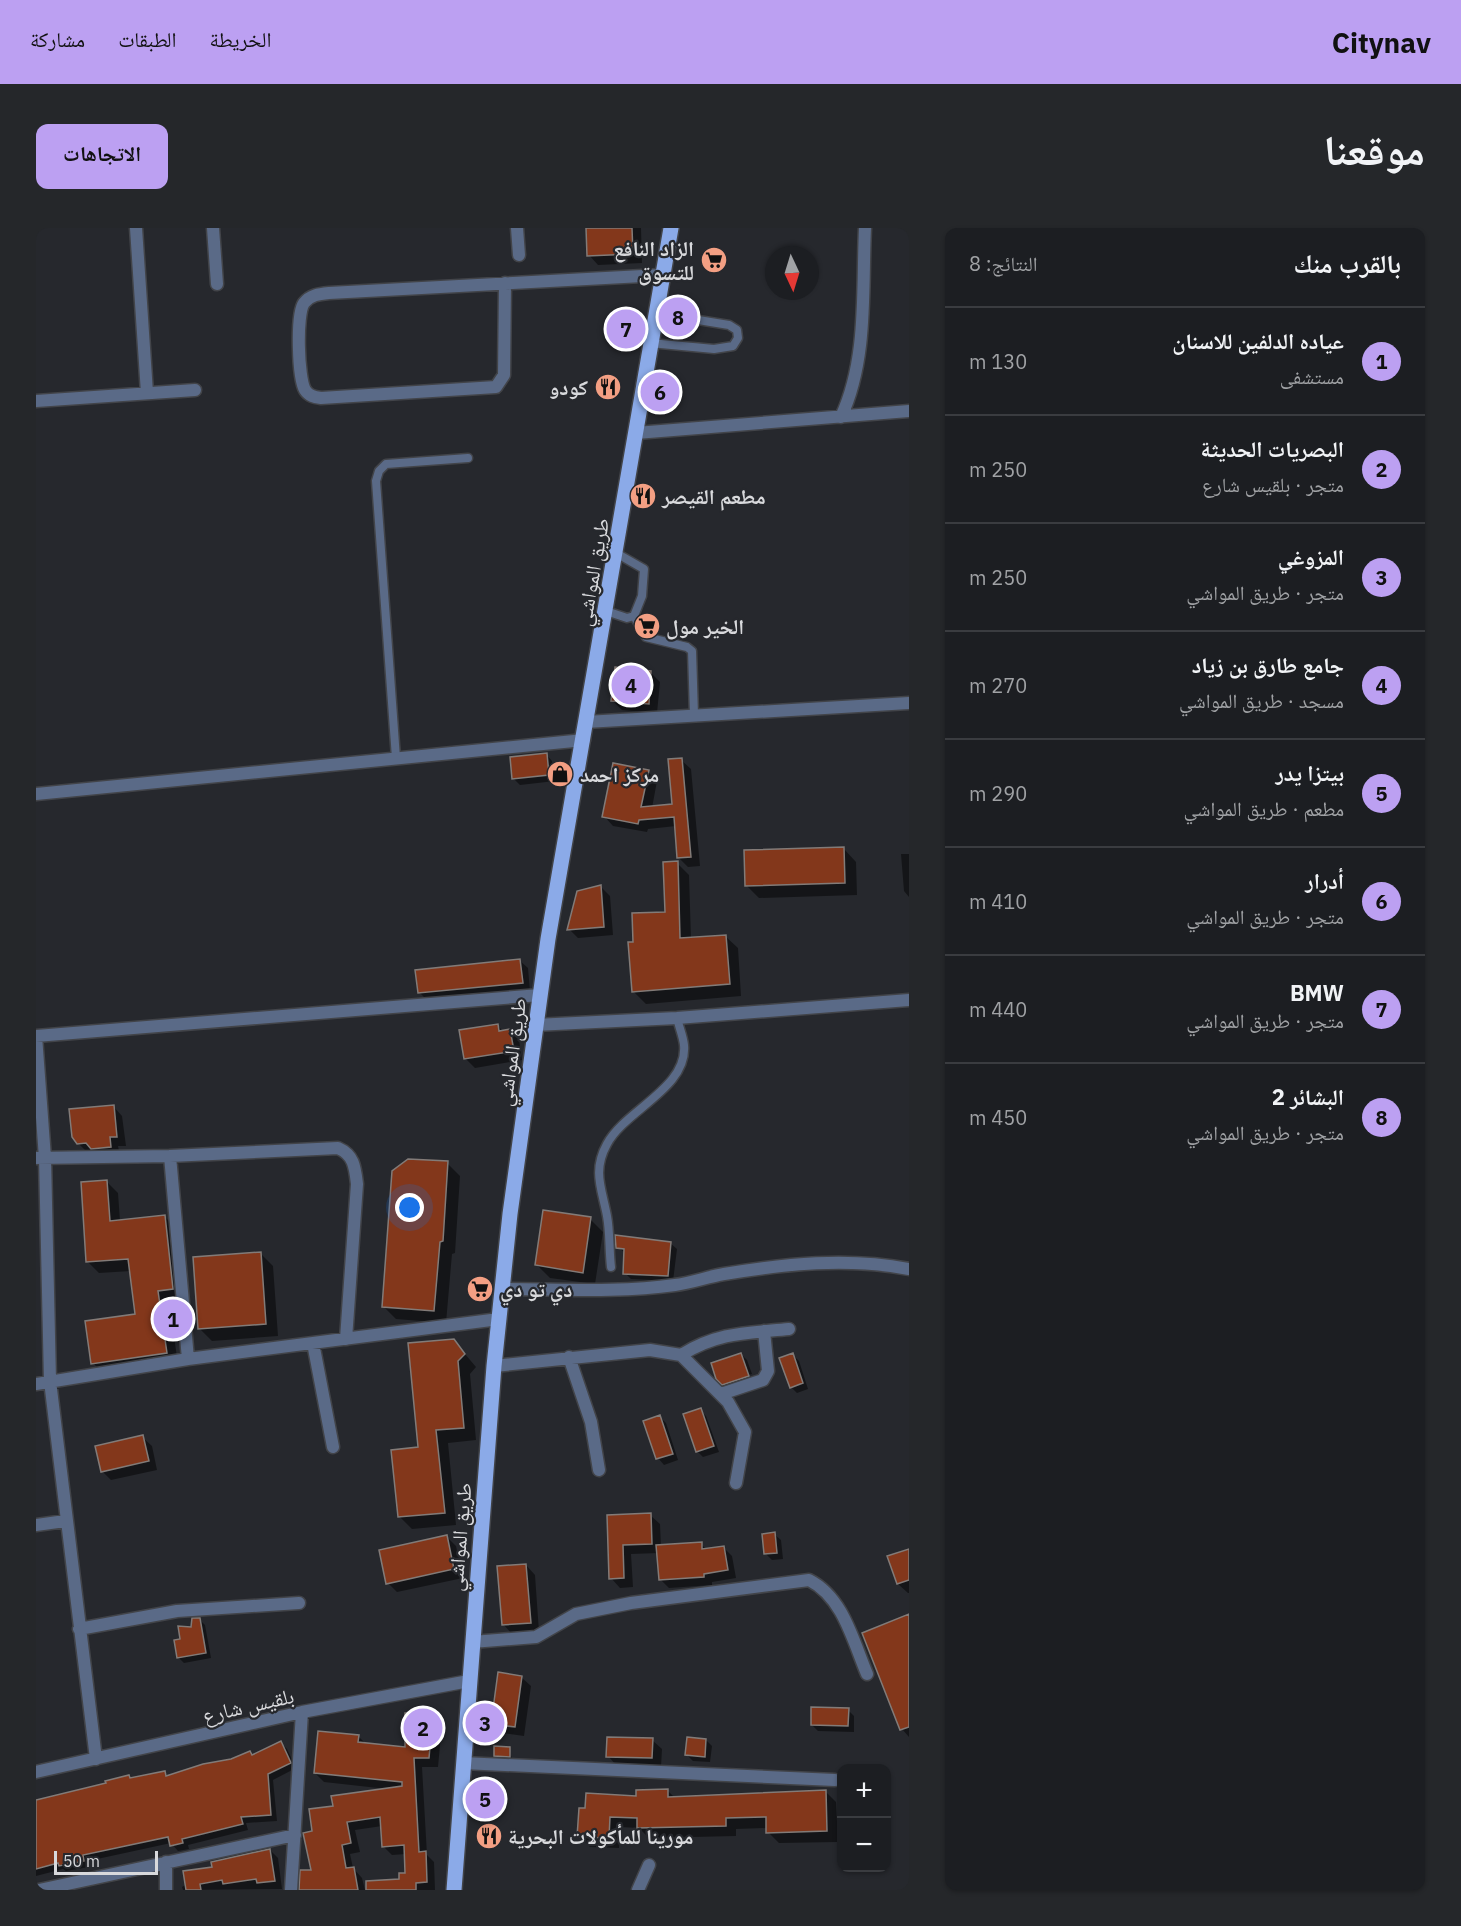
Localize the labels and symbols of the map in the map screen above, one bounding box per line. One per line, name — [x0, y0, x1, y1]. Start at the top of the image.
place label: الزاد النافع للتسوق — [613, 234, 694, 286]
supermarket icon: الزاد النافع للتسوق — [699, 245, 729, 275]
north arrow — [765, 246, 819, 300]
pin: 8 — [658, 294, 698, 340]
pin: 7 — [606, 306, 646, 352]
pin: 6 — [640, 370, 680, 414]
restaurant icon: كودو — [593, 372, 623, 402]
place label: كودو — [549, 373, 588, 401]
restaurant icon: مطعم القيصر — [628, 481, 658, 511]
place label: مطعم القيصر — [661, 482, 766, 511]
street label: طريق المواشي — [569, 516, 619, 629]
supermarket icon: الخير مول — [632, 611, 662, 641]
place label: الخير مول — [666, 612, 744, 640]
pin: 4 — [612, 662, 650, 708]
shop icon: مركز احمد — [545, 759, 575, 789]
place label: مركز احمد — [580, 760, 659, 788]
street label: طريق المواشي — [490, 996, 536, 1108]
your location — [395, 1193, 424, 1222]
supermarket icon: دي تو دي — [465, 1274, 495, 1304]
place label: دي تو دي — [500, 1275, 572, 1306]
pin: 1 — [154, 1296, 192, 1342]
street label: طريق المواشي — [440, 1481, 481, 1593]
street label: بلقيس شارع — [200, 1681, 296, 1729]
pin: 3 — [466, 1700, 504, 1746]
pin: 2 — [404, 1706, 442, 1750]
pin: 5 — [466, 1776, 504, 1822]
restaurant icon: مورينا للمأكولات البحرية — [474, 1821, 504, 1851]
place label: مورينا للمأكولات البحرية — [508, 1822, 694, 1850]
scale bar — [54, 1848, 158, 1876]

